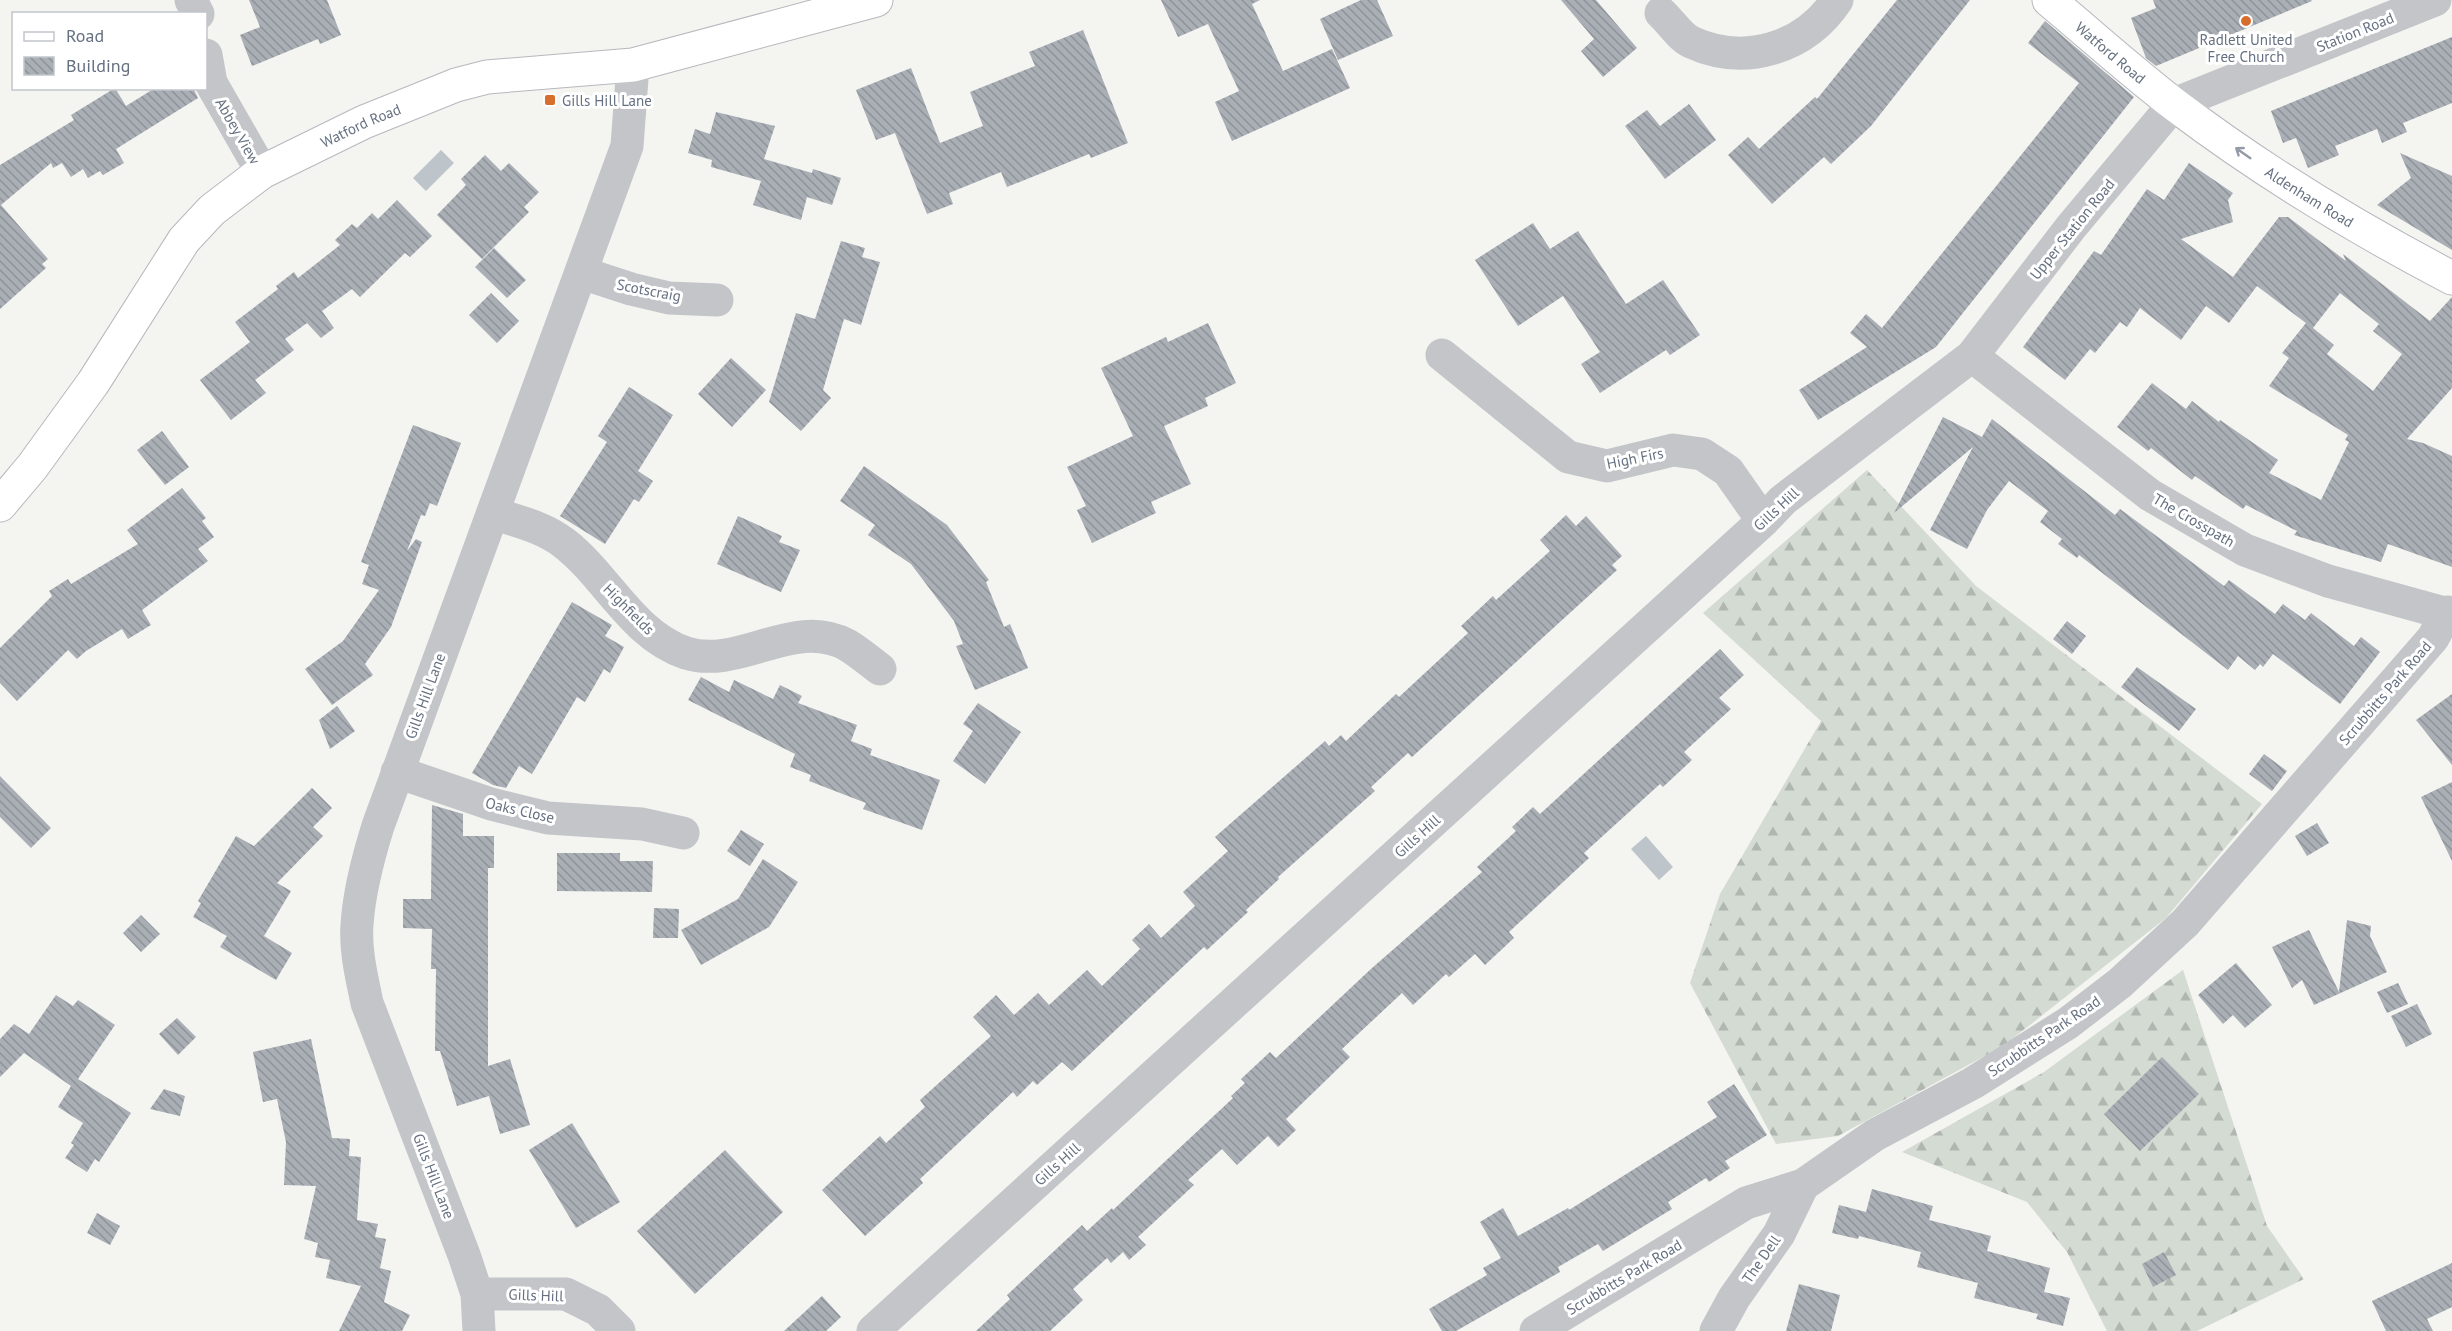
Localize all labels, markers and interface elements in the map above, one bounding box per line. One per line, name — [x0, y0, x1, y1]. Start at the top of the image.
street label: Station Road — [2314, 8, 2396, 56]
legend — [12, 12, 207, 90]
marker: Radlett United Free Church — [2239, 14, 2253, 28]
street label: Watford Road — [2072, 17, 2150, 87]
text: Road — [66, 24, 104, 47]
place label: Radlett United Free Church — [2199, 30, 2293, 66]
text: Building — [66, 54, 130, 77]
place label: Gills Hill Lane — [562, 91, 652, 110]
marker: Gills Hill Lane — [543, 93, 557, 107]
street label: Abbey View — [211, 95, 265, 167]
street label: Watford Road — [317, 99, 403, 151]
one-way arrow — [2235, 147, 2251, 159]
street label: Aldenham Road — [2262, 162, 2357, 231]
street label: Upper Station Road — [2025, 175, 2119, 283]
street label: Scotscraig — [615, 274, 683, 306]
street label: High Firs — [1605, 443, 1665, 473]
street label: Gills Hill — [1749, 483, 1803, 535]
street label: The Crosspath — [2150, 489, 2238, 551]
street label: Highfields — [599, 579, 659, 639]
street label: Scrubbitts Park Road — [2335, 637, 2435, 749]
street label: Gills Hill Lane — [401, 651, 449, 741]
street label: Oaks Close — [484, 793, 556, 827]
street label: Gills Hill — [1390, 810, 1444, 862]
street label: Scrubbitts Park Road — [1984, 991, 2104, 1081]
street label: Gills Hill Lane — [409, 1131, 459, 1221]
street label: Gills Hill — [1030, 1138, 1084, 1190]
street label: The Dell — [1738, 1231, 1785, 1287]
street label: Scrubbitts Park Road — [1563, 1235, 1685, 1319]
street label: Gills Hill — [508, 1285, 565, 1305]

